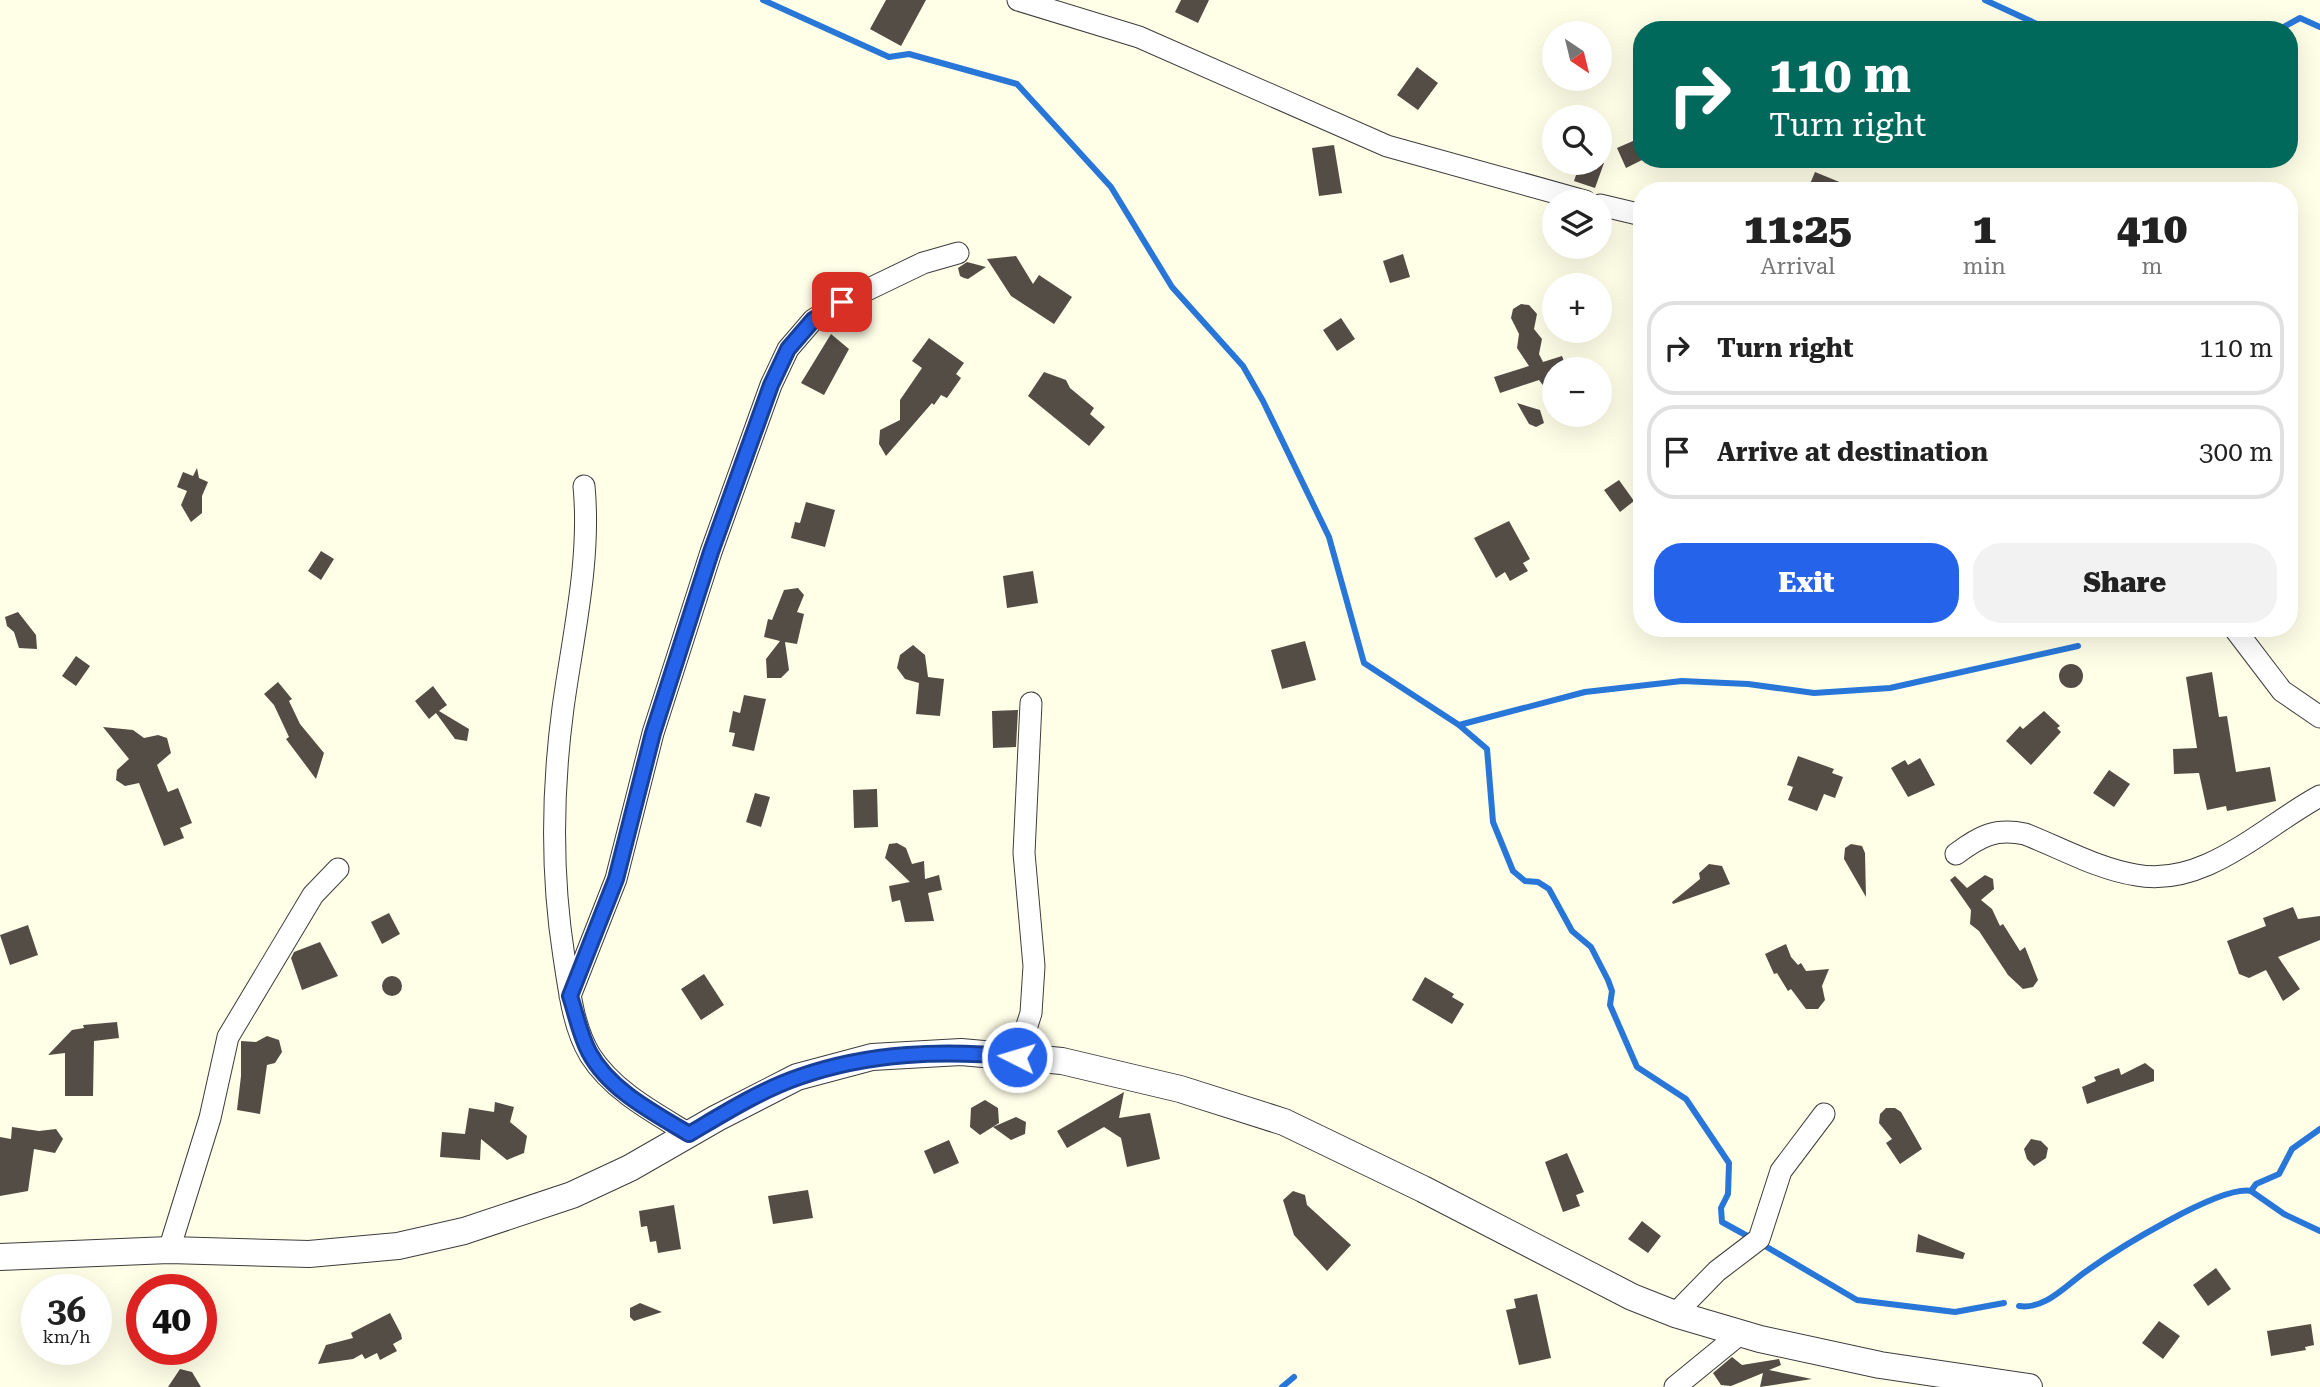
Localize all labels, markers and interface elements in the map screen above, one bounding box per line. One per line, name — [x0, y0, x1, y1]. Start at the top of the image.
north arrow — [1542, 21, 1612, 91]
map controls — [1542, 21, 1612, 427]
text: 110 m — [1769, 47, 1911, 104]
icon: right — [1654, 49, 1745, 140]
button: search — [1542, 105, 1612, 175]
text: Turn right — [1769, 106, 1926, 144]
button: layers — [1542, 189, 1612, 259]
text: 11:25 — [1744, 204, 1852, 253]
text: 1 — [1972, 204, 1996, 253]
text: 410 — [2117, 204, 2187, 253]
text: Arrival — [1760, 253, 1835, 280]
text: min — [1963, 253, 2006, 280]
text: m — [2141, 253, 2162, 280]
pin — [812, 272, 872, 332]
button: + — [1542, 273, 1612, 343]
icon: arrive — [823, 283, 861, 321]
icon: right — [1658, 329, 1696, 367]
text: Turn right — [1717, 333, 1853, 363]
text: 110 m — [2199, 333, 2273, 363]
button: − — [1542, 357, 1612, 427]
icon: arrive — [1658, 433, 1696, 471]
text: Arrive at destination — [1717, 437, 1988, 467]
text: 300 m — [2199, 437, 2273, 467]
button: Exit — [1654, 543, 1959, 623]
button: Share — [1973, 543, 2277, 623]
position arrow — [980, 1020, 1054, 1094]
speed limit sign: 40 — [126, 1274, 217, 1365]
text: 36 — [47, 1290, 86, 1331]
text: km/h — [42, 1326, 91, 1347]

